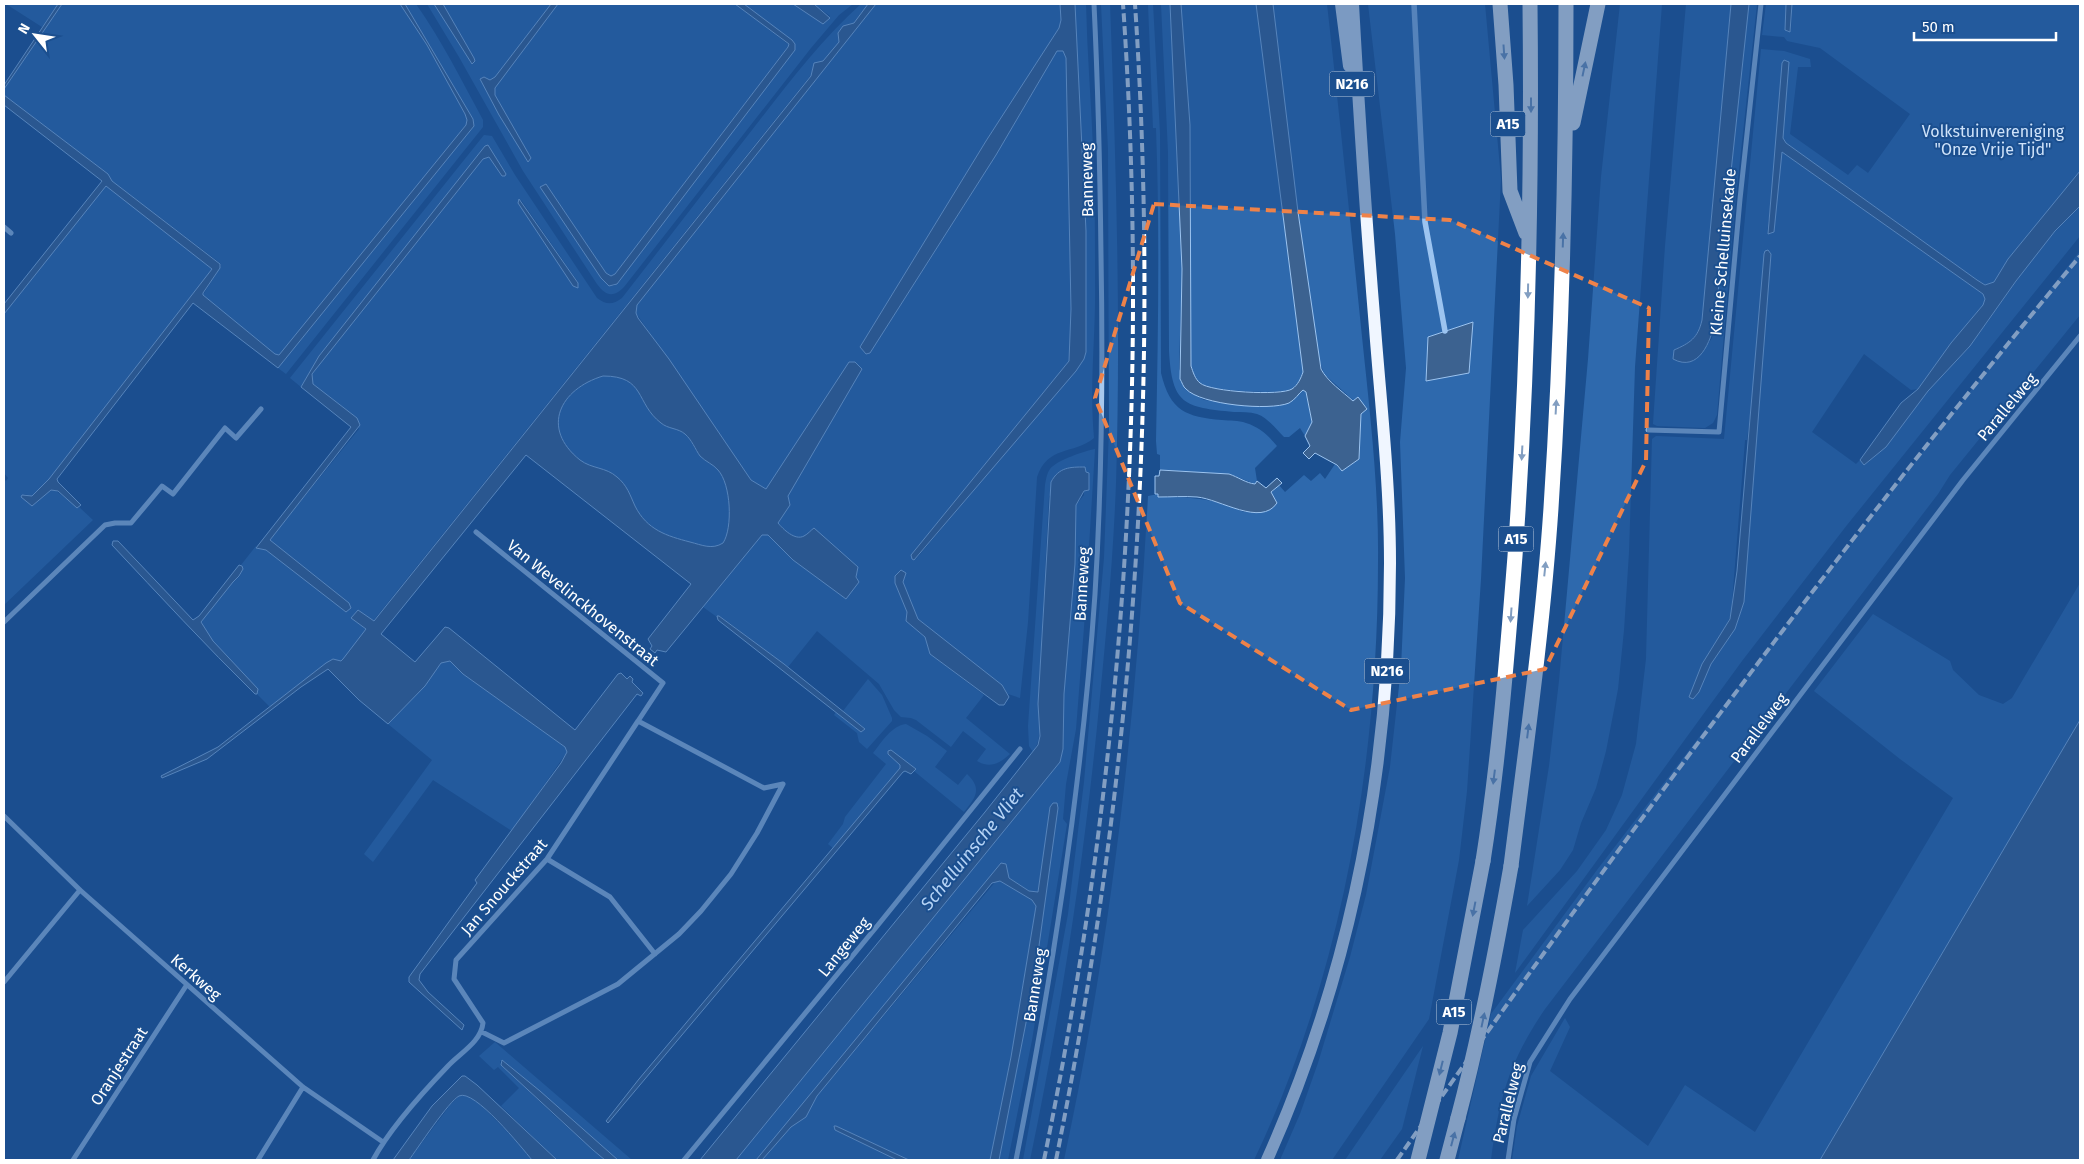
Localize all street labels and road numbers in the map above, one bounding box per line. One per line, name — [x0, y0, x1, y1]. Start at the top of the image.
road number: N216 — [1330, 72, 1374, 96]
road number: A15 — [1490, 112, 1526, 136]
street label: Banneweg — [1077, 142, 1097, 217]
street label: Kleine Schelluinsekade — [1706, 168, 1740, 336]
street label: Parallelweg — [1973, 369, 2041, 445]
road number: A15 — [1498, 526, 1534, 552]
street label: Van Wevelinckhovenstraat — [503, 536, 663, 670]
street label: Banneweg — [1071, 546, 1093, 622]
road number: N216 — [1364, 658, 1410, 684]
street label: Parallelweg — [1727, 689, 1792, 767]
street label: Jan Snouckstraat — [457, 835, 551, 939]
street label: Langeweg — [814, 913, 874, 981]
street label: Banneweg — [1020, 946, 1050, 1023]
street label: Kerkweg — [167, 950, 226, 1005]
road number: A15 — [1436, 1000, 1472, 1024]
street label: Oranjestraat — [87, 1023, 152, 1109]
street label: Parallelweg — [1489, 1060, 1527, 1145]

